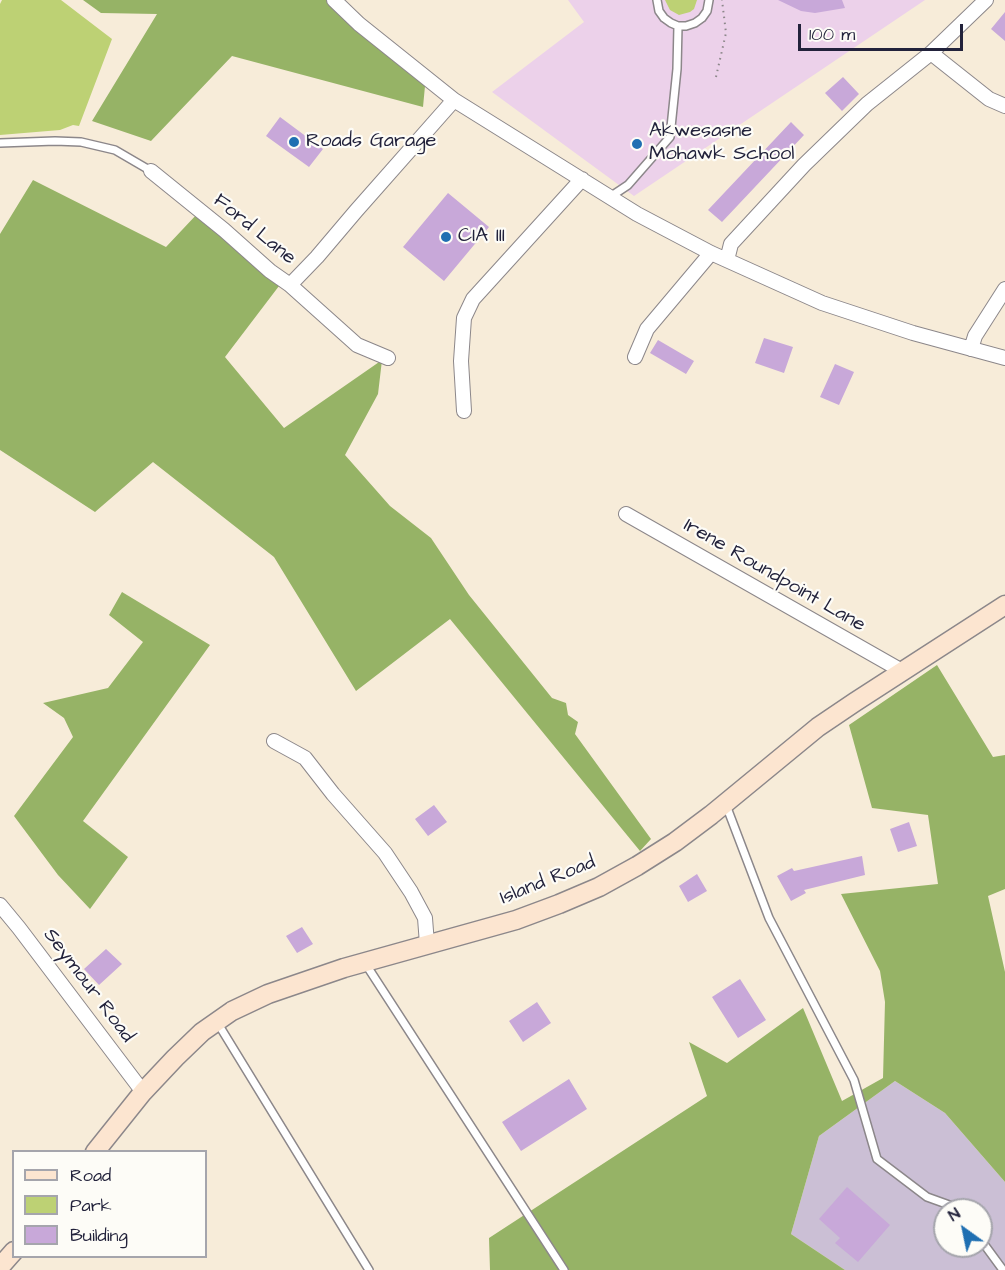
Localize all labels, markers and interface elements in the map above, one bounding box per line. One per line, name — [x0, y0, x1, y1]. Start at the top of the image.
scale bar — [801, 12, 966, 50]
text: 100 m — [809, 22, 855, 47]
place label: Akwesasne Mohawk School — [649, 120, 794, 167]
place label: Roads Garage — [306, 130, 436, 154]
marker: Roads Garage — [287, 135, 301, 149]
marker: Akwesasne Mohawk School — [630, 137, 644, 151]
street label: Ford Lane — [208, 189, 300, 271]
place label: CIA III — [458, 225, 505, 249]
marker: CIA III — [439, 230, 453, 244]
street label: Irene Roundpoint Lane — [679, 514, 869, 638]
street label: Island Road — [497, 851, 599, 911]
street label: Seymour Road — [37, 924, 139, 1048]
legend — [12, 1150, 207, 1258]
text: Road — [70, 1163, 111, 1188]
text: Park — [70, 1193, 112, 1218]
north arrow — [933, 1198, 993, 1258]
text: N — [944, 1203, 964, 1227]
text: Building — [70, 1223, 128, 1248]

